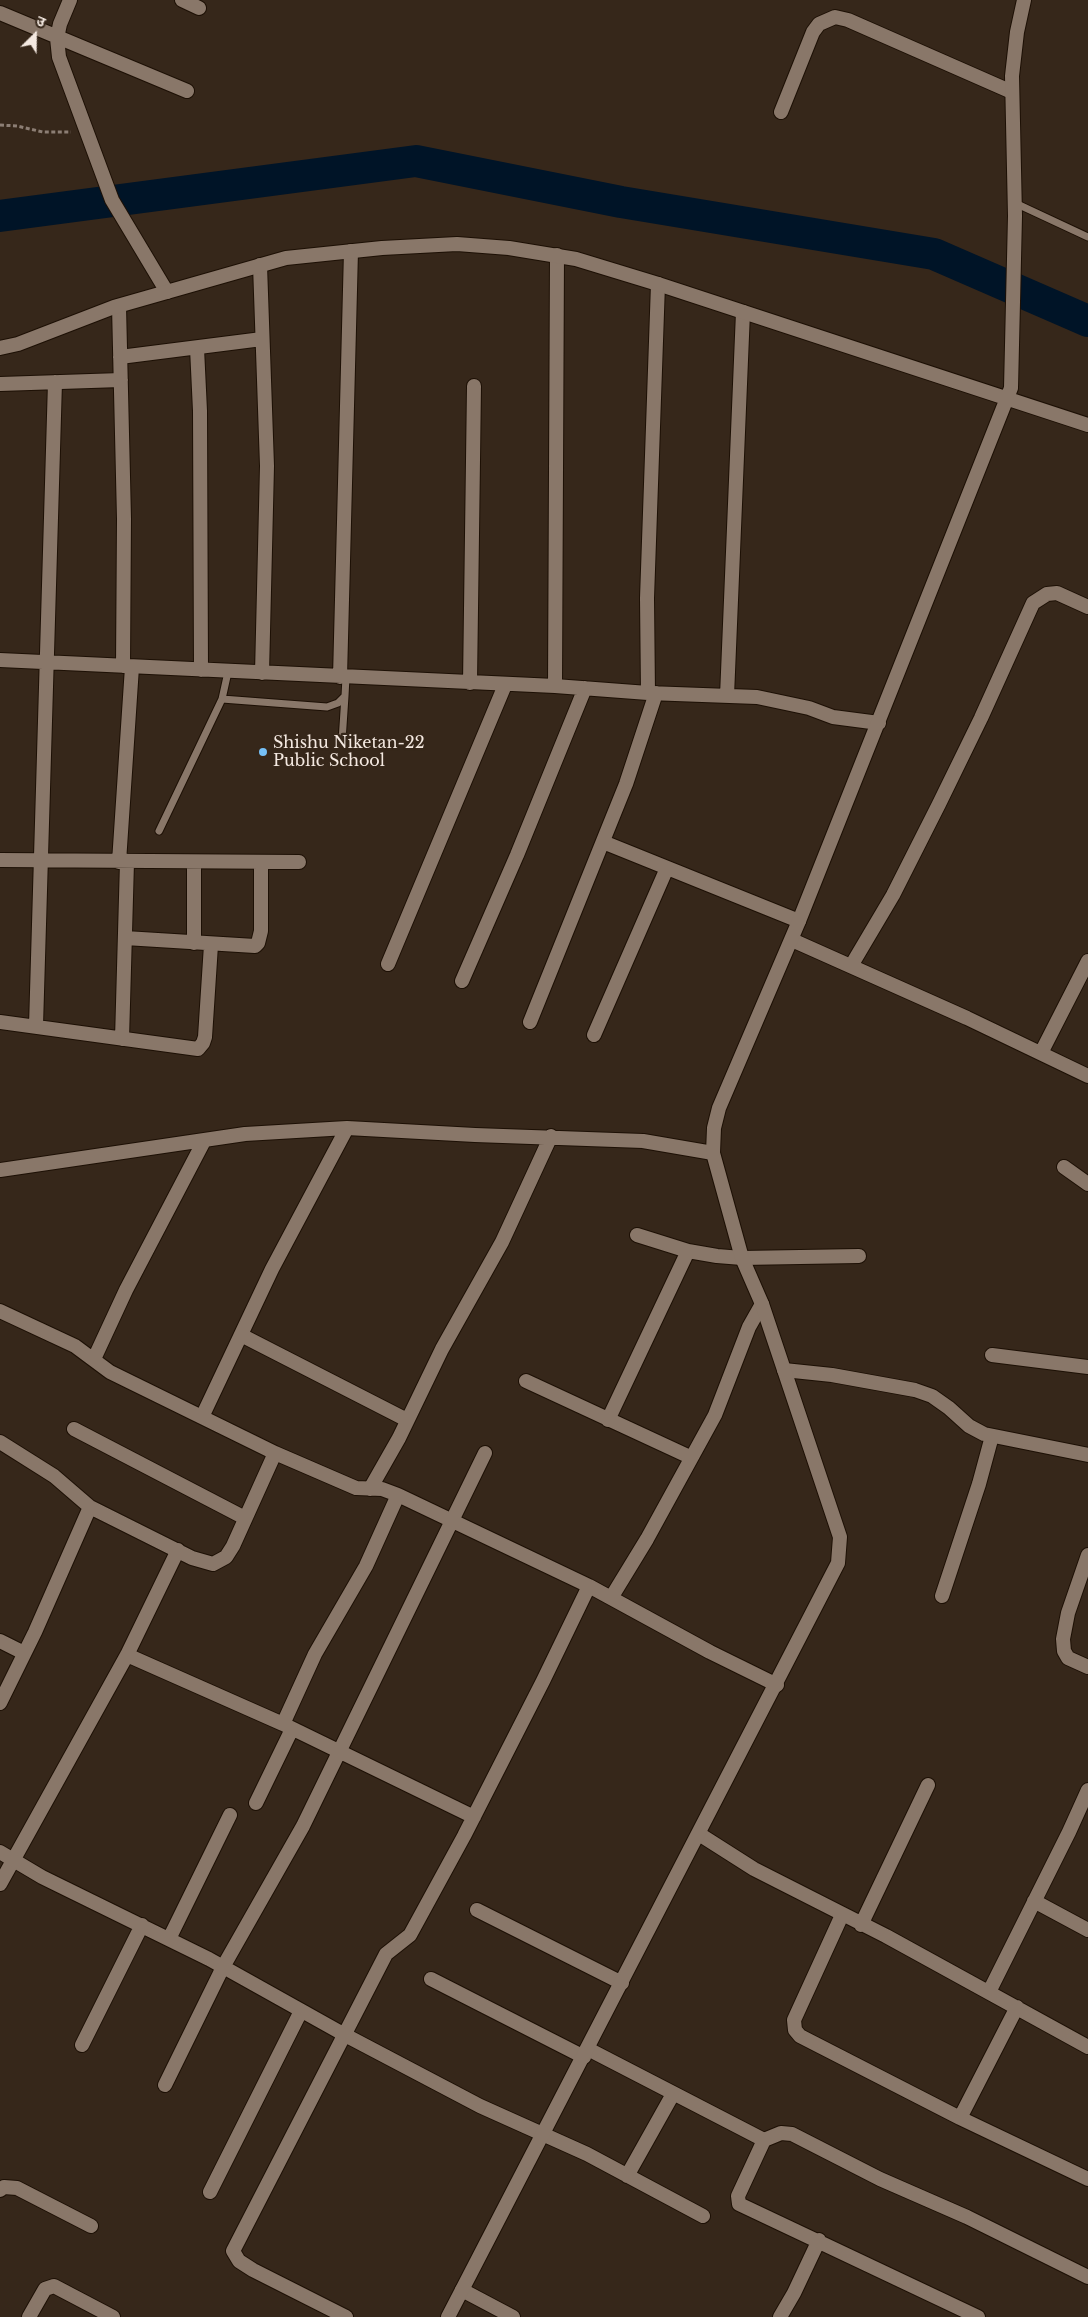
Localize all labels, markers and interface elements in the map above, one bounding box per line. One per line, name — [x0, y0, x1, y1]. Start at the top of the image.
north arrow — [10, 10, 60, 60]
text: उ — [34, 11, 48, 31]
place label: Shishu Niketan-22 Public School — [273, 733, 425, 771]
marker: Shishu Niketan-22 Public School — [257, 746, 269, 758]

